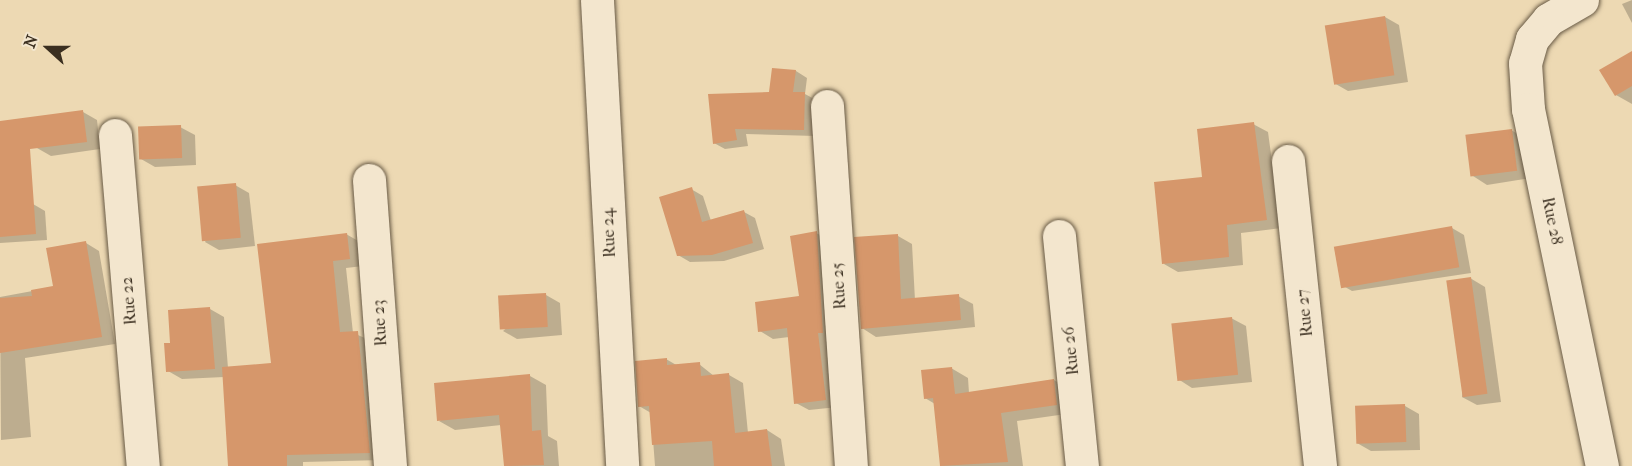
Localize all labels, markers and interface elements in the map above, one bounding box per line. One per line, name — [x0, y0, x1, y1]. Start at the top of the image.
north arrow — [18, 18, 78, 78]
text: N — [20, 32, 42, 50]
street label: Rue 28 — [1538, 196, 1566, 246]
street label: Rue 24 — [598, 208, 620, 258]
street label: Rue 25 — [828, 262, 850, 310]
street label: Rue 22 — [117, 276, 141, 326]
street label: Rue 27 — [1293, 288, 1317, 338]
street label: Rue 23 — [369, 299, 391, 347]
street label: Rue 26 — [1059, 326, 1083, 376]

